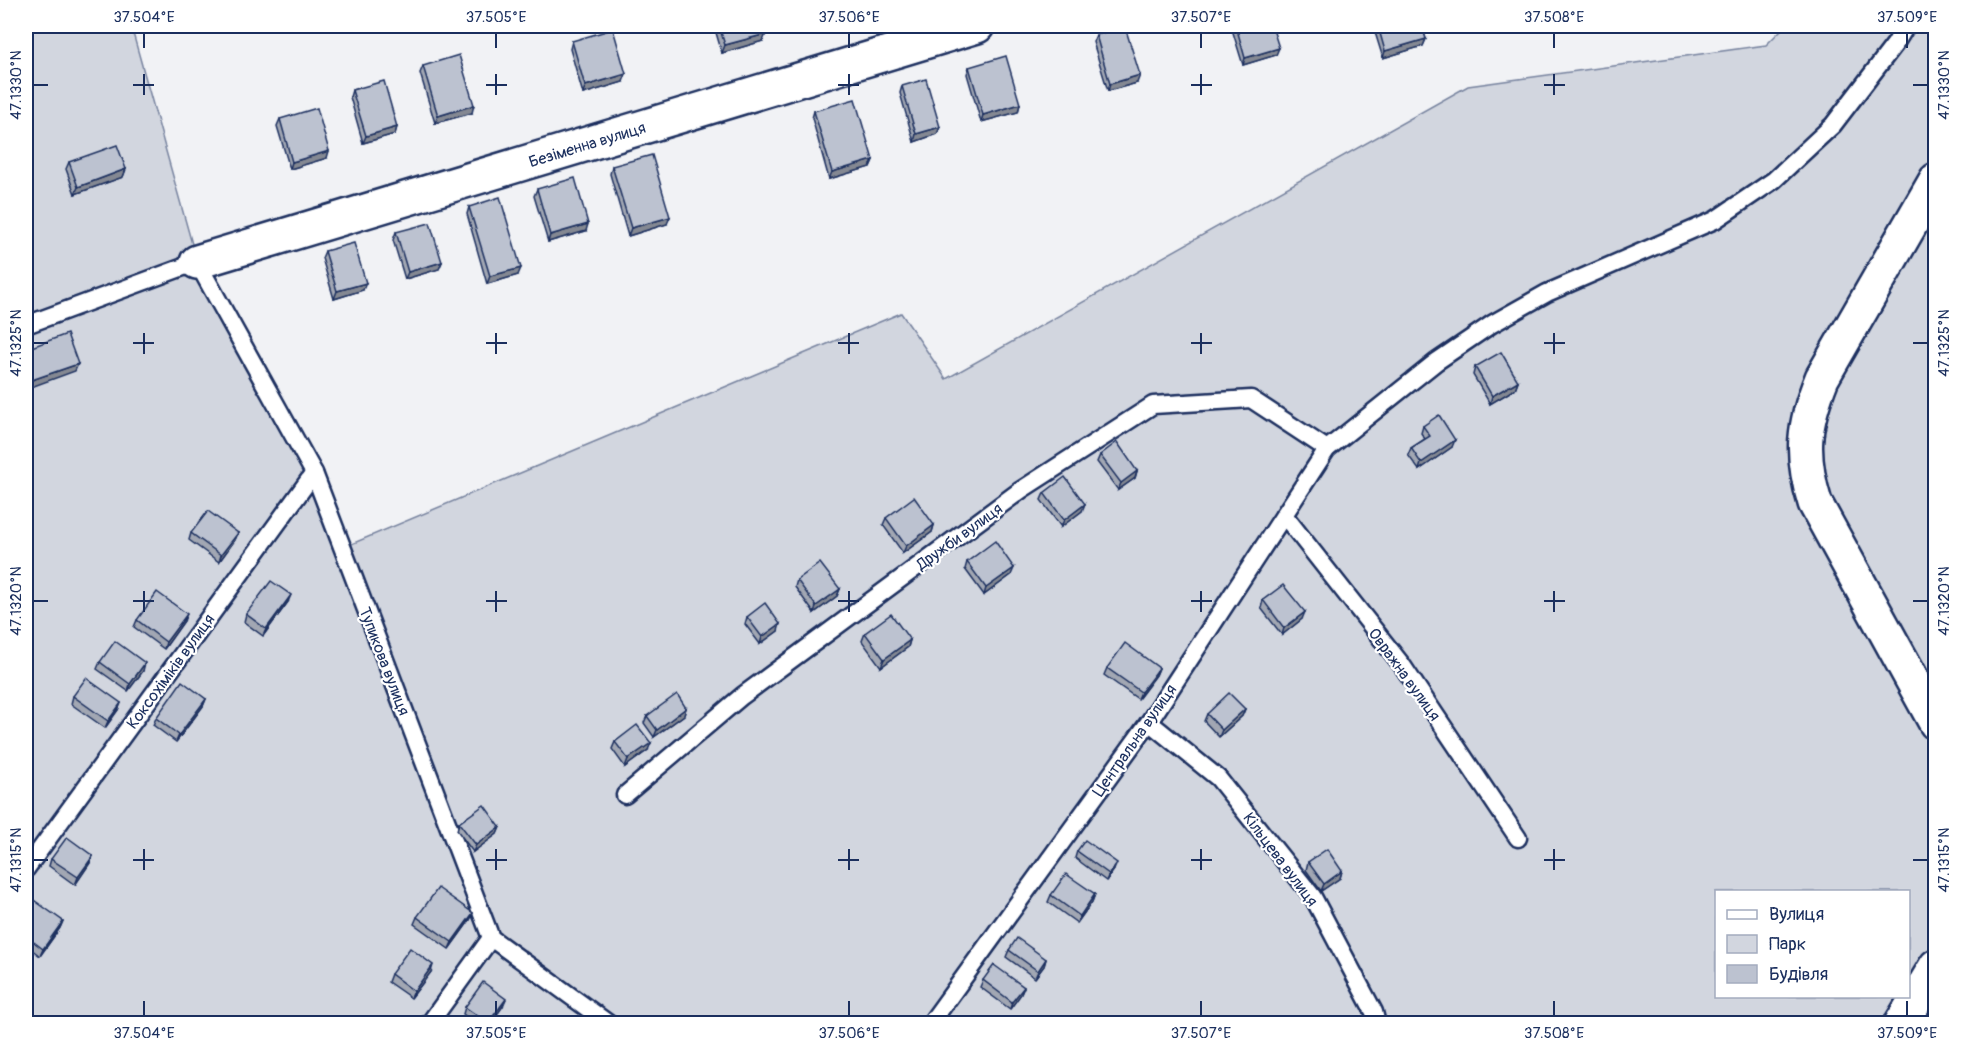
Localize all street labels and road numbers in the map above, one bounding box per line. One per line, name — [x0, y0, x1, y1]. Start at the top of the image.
street label: Безіменна вулиця — [526, 118, 648, 172]
street label: Дружби вулиця — [912, 499, 1007, 575]
street label: Тупикова вулиця — [354, 604, 414, 718]
street label: Коксохіміків вулиця — [122, 610, 219, 733]
street label: Овражна вулиця — [1364, 624, 1445, 725]
street label: Центральна вулиця — [1089, 680, 1181, 801]
street label: Кільцева вулиця — [1238, 809, 1322, 910]

